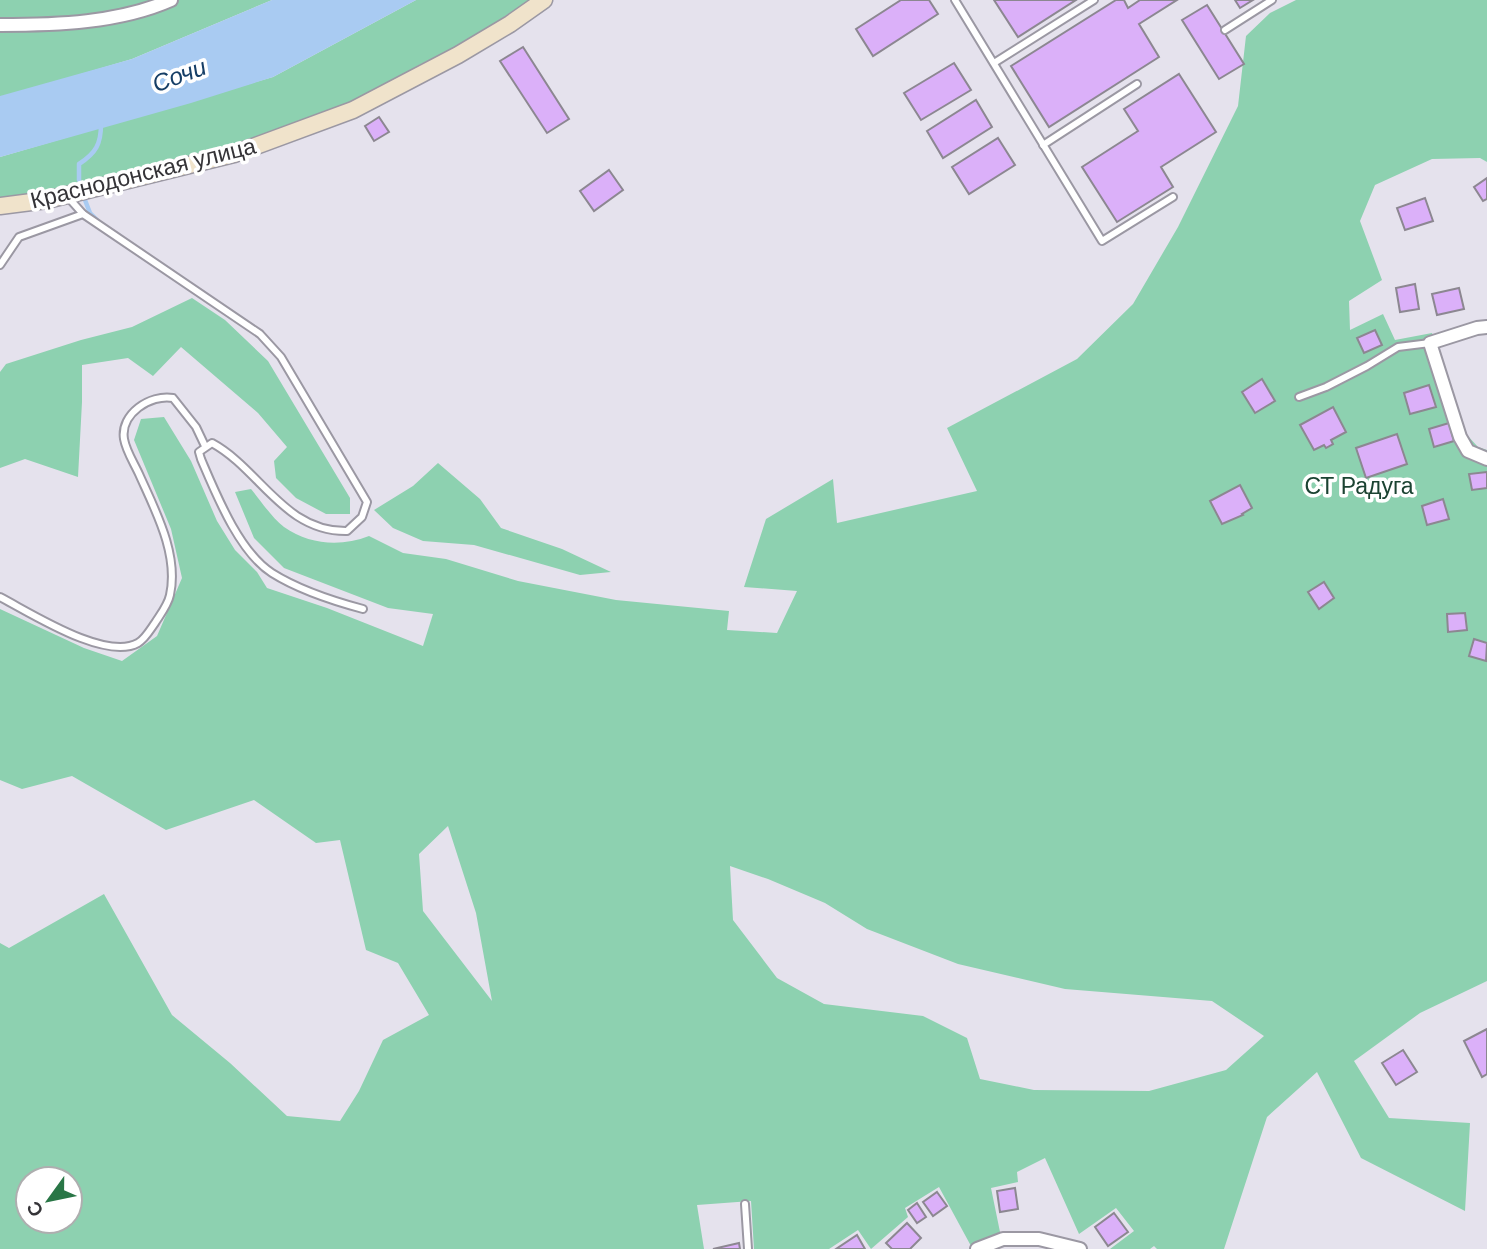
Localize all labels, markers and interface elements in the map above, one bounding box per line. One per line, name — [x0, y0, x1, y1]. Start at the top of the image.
water label: Сочи — [148, 53, 210, 97]
street label: Краснодонская улица — [28, 132, 259, 214]
park label: СТ Радуга — [1304, 473, 1414, 499]
north arrow — [14, 1165, 84, 1235]
text: С — [22, 1197, 48, 1220]

